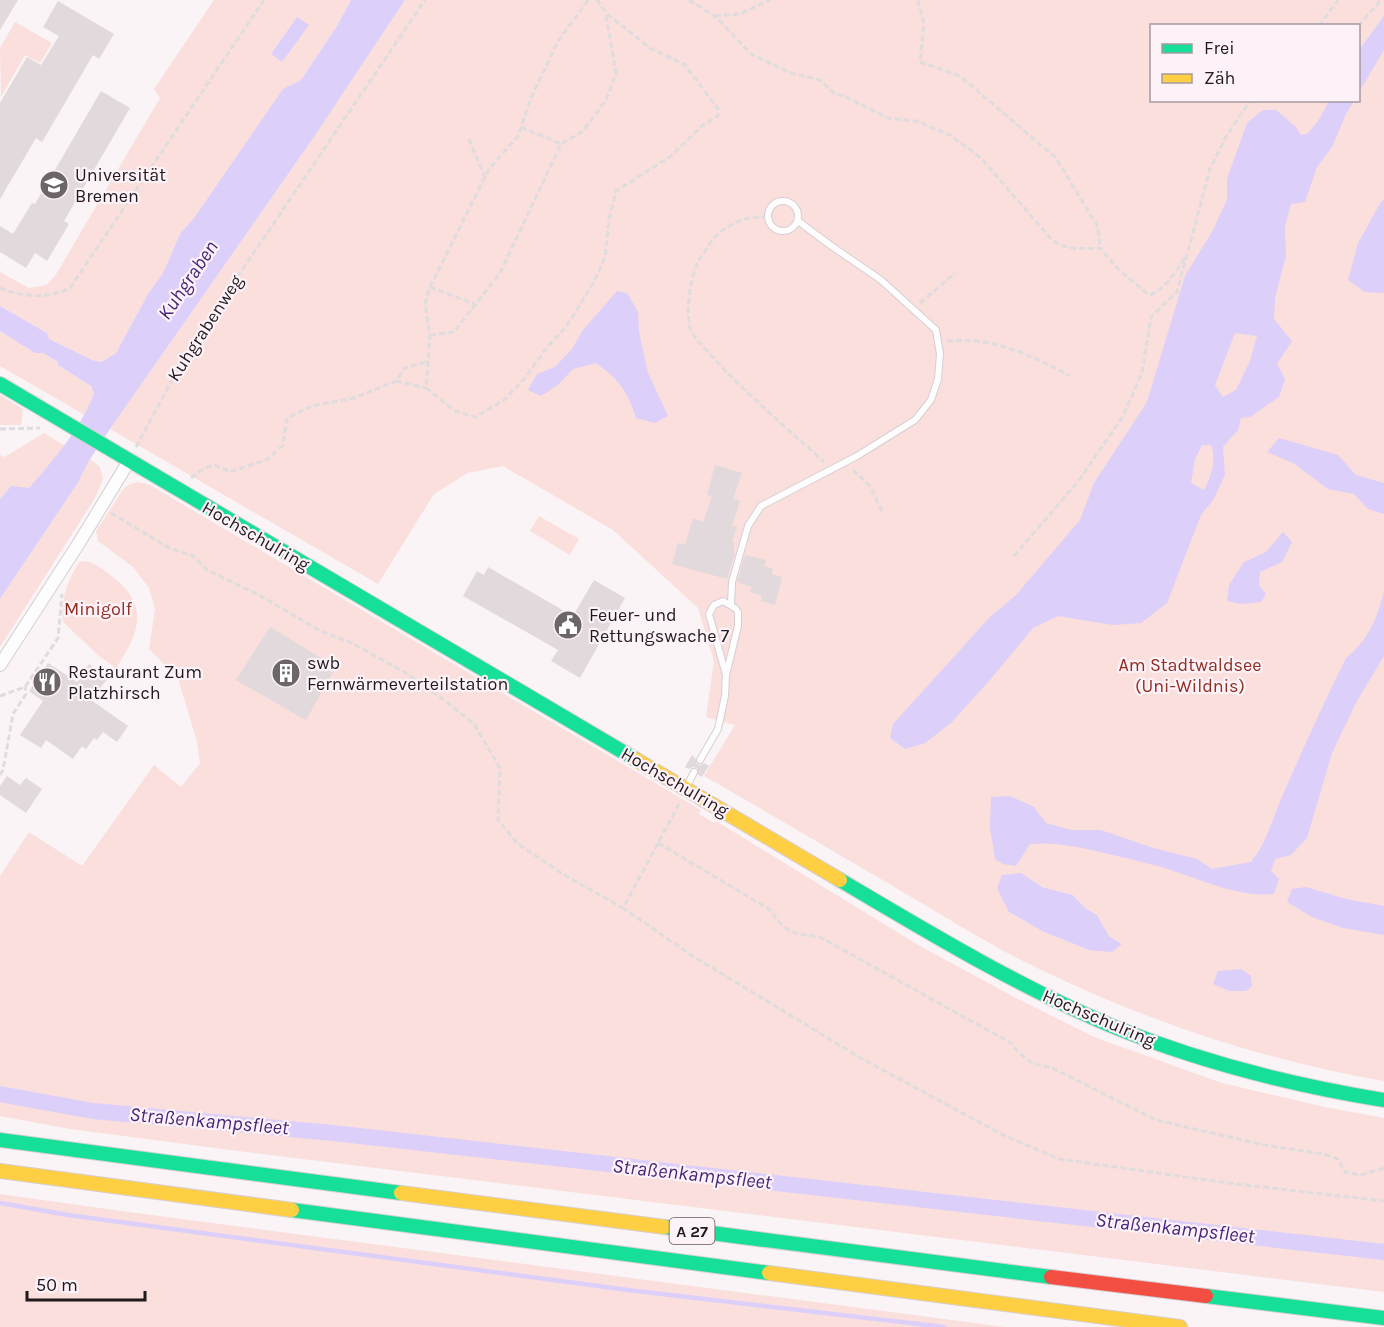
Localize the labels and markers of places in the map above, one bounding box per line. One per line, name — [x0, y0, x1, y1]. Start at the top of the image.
place label: Universität Bremen — [75, 164, 166, 207]
school or university icon: Universität Bremen — [38, 169, 70, 201]
place label: Feuer- und Rettungswache 7 — [589, 604, 730, 647]
public building icon: Feuer- und Rettungswache 7 — [552, 609, 584, 641]
place label: swb Fernwärmeverteilstation — [307, 652, 508, 695]
building icon: swb Fernwärmeverteilstation — [270, 657, 302, 689]
place label: Restaurant Zum Platzhirsch — [68, 661, 202, 704]
restaurant icon: Restaurant Zum Platzhirsch — [31, 666, 63, 698]

